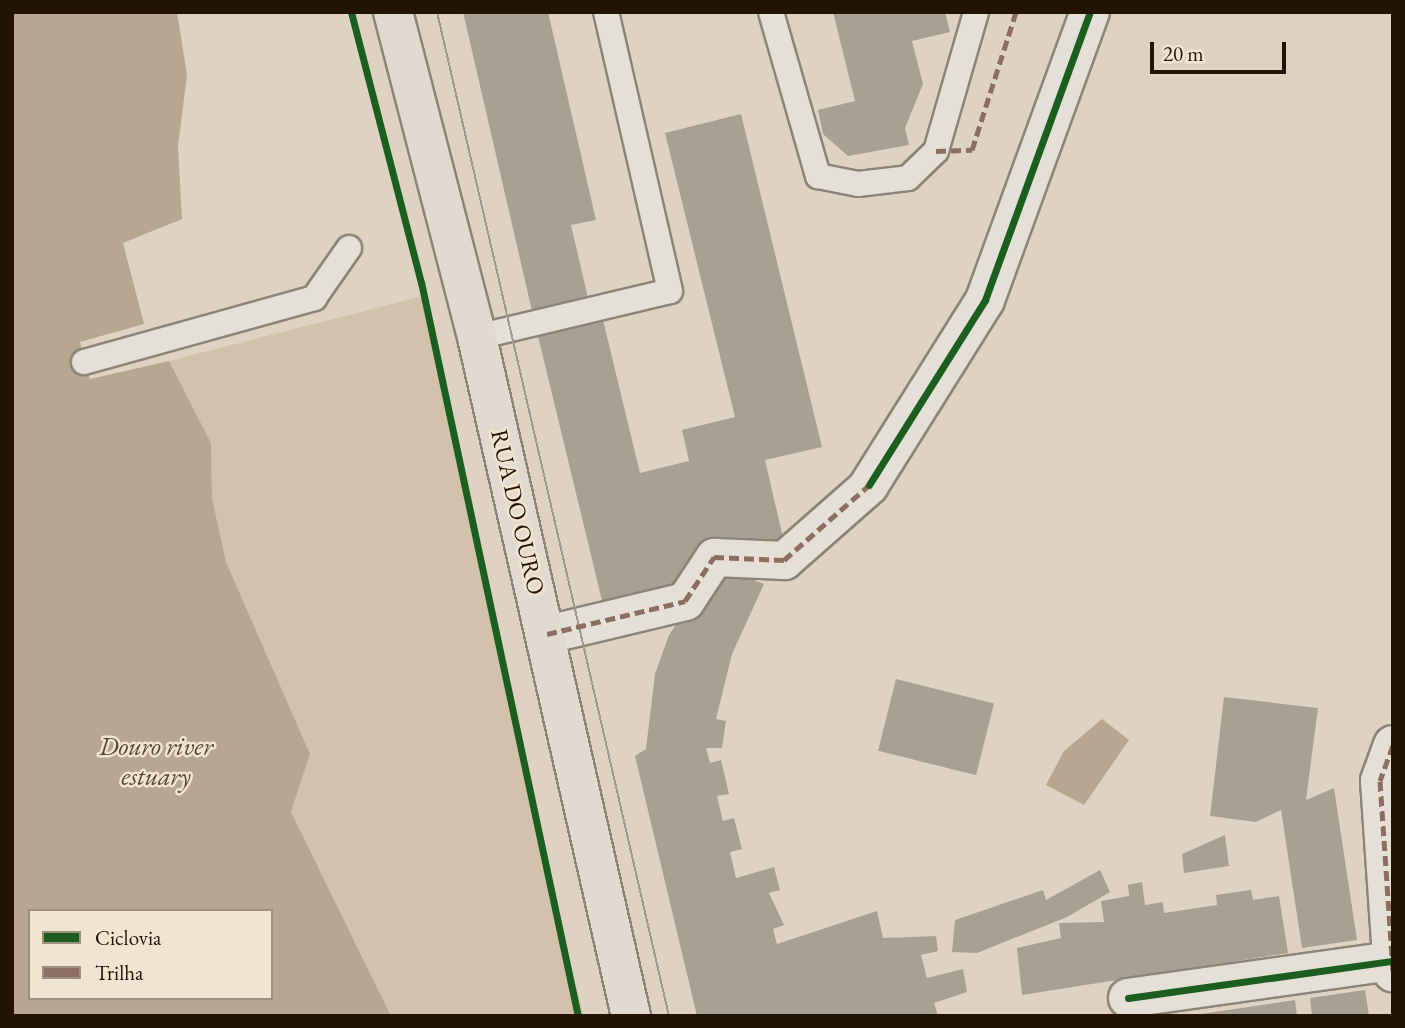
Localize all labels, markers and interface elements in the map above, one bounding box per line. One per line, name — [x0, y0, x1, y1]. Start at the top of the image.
scale bar — [1153, 28, 1290, 72]
text: 20 m — [1163, 40, 1204, 67]
street label: RUA DO OURO — [485, 426, 551, 598]
water label: Douro river estuary — [99, 731, 213, 792]
legend — [28, 909, 273, 1000]
text: Ciclovia — [95, 924, 161, 951]
text: Trilha — [95, 959, 143, 986]

